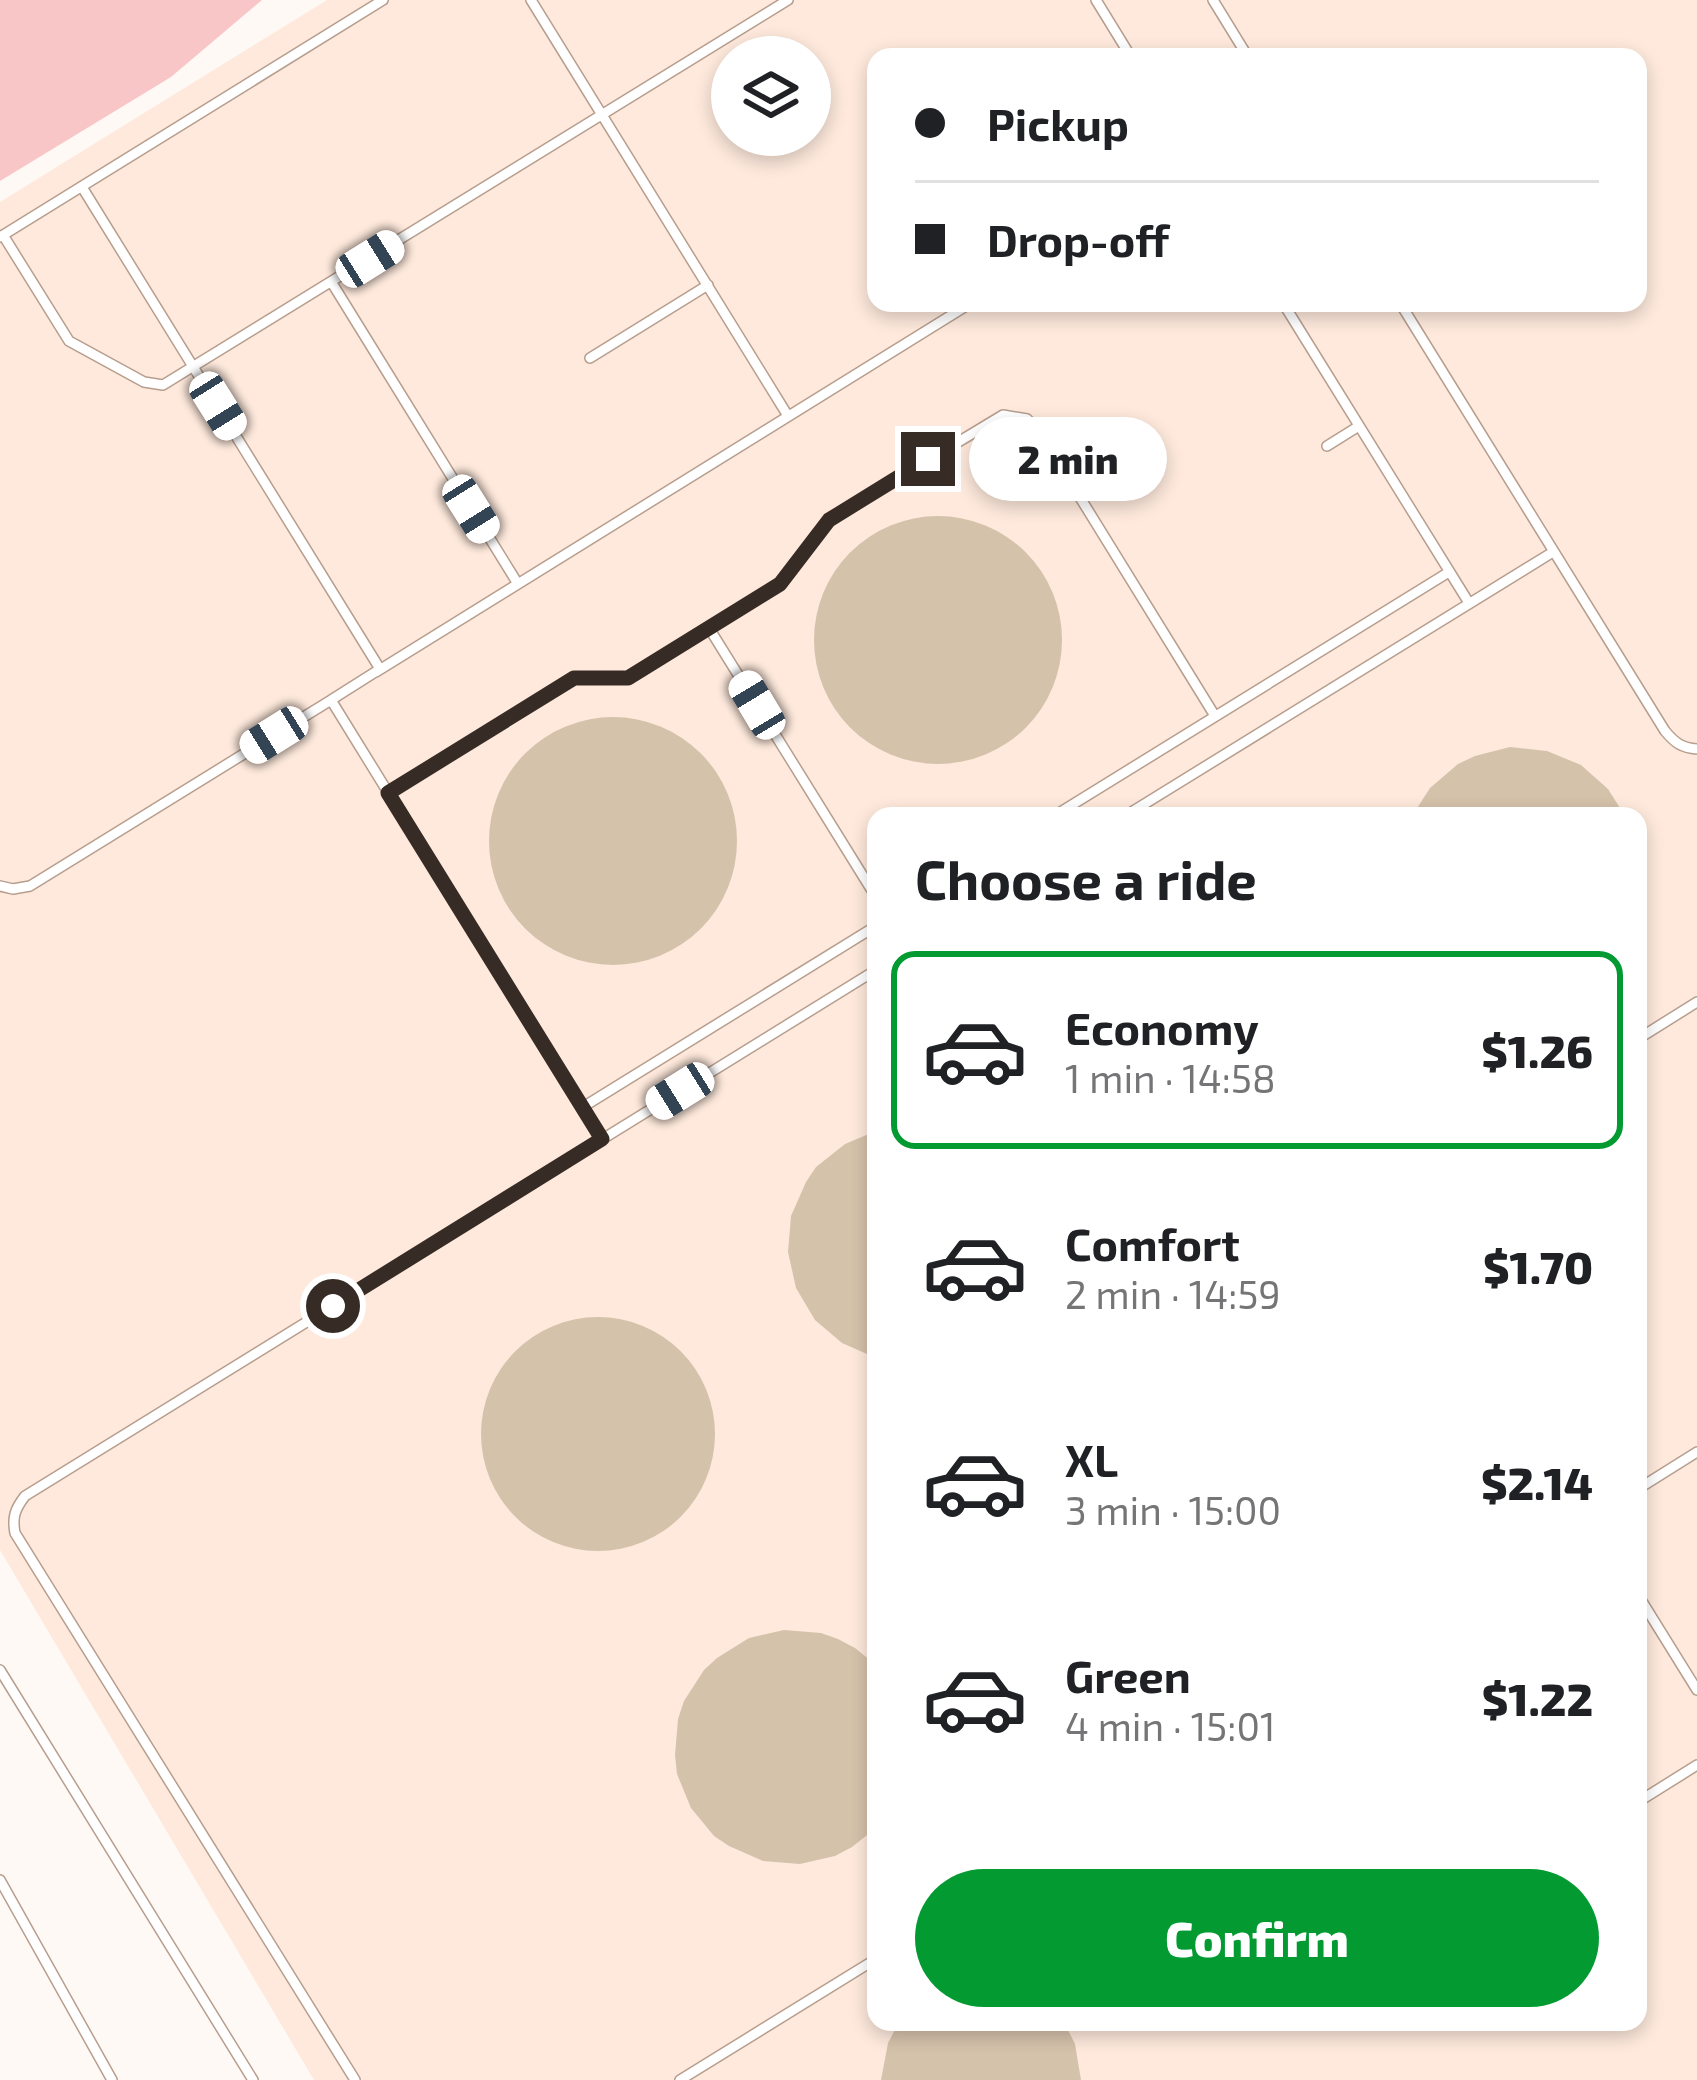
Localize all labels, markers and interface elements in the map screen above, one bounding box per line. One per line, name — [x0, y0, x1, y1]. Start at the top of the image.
map controls — [711, 36, 831, 156]
button: layers — [711, 36, 831, 156]
text: Pickup — [987, 96, 1129, 150]
text: Drop-off — [987, 212, 1169, 266]
car — [330, 225, 410, 293]
car — [184, 366, 252, 446]
callout: 2 min — [970, 417, 1168, 501]
route end — [901, 432, 955, 486]
text: 2 min — [1017, 435, 1119, 482]
car — [437, 469, 505, 549]
car — [723, 665, 791, 745]
car — [234, 701, 314, 769]
text: Choose a ride — [915, 846, 1257, 911]
icon: car — [921, 996, 1029, 1104]
text: Economy — [1065, 1000, 1259, 1054]
text: $1.26 — [1481, 1023, 1593, 1077]
text: 1 min · 14:58 — [1065, 1054, 1276, 1101]
car — [640, 1057, 720, 1125]
icon: car — [921, 1212, 1029, 1320]
text: Comfort — [1065, 1216, 1240, 1270]
text: $1.70 — [1483, 1239, 1593, 1293]
text: 2 min · 14:59 — [1065, 1270, 1281, 1317]
route start — [306, 1279, 360, 1333]
icon: car — [921, 1428, 1029, 1536]
text: XL — [1065, 1432, 1118, 1486]
text: $2.14 — [1481, 1455, 1593, 1509]
text: 3 min · 15:00 — [1065, 1486, 1281, 1533]
icon: car — [921, 1644, 1029, 1752]
text: Green — [1065, 1648, 1191, 1702]
text: $1.22 — [1482, 1671, 1593, 1725]
text: 4 min · 15:01 — [1065, 1702, 1275, 1749]
button: Confirm — [915, 1869, 1599, 2007]

